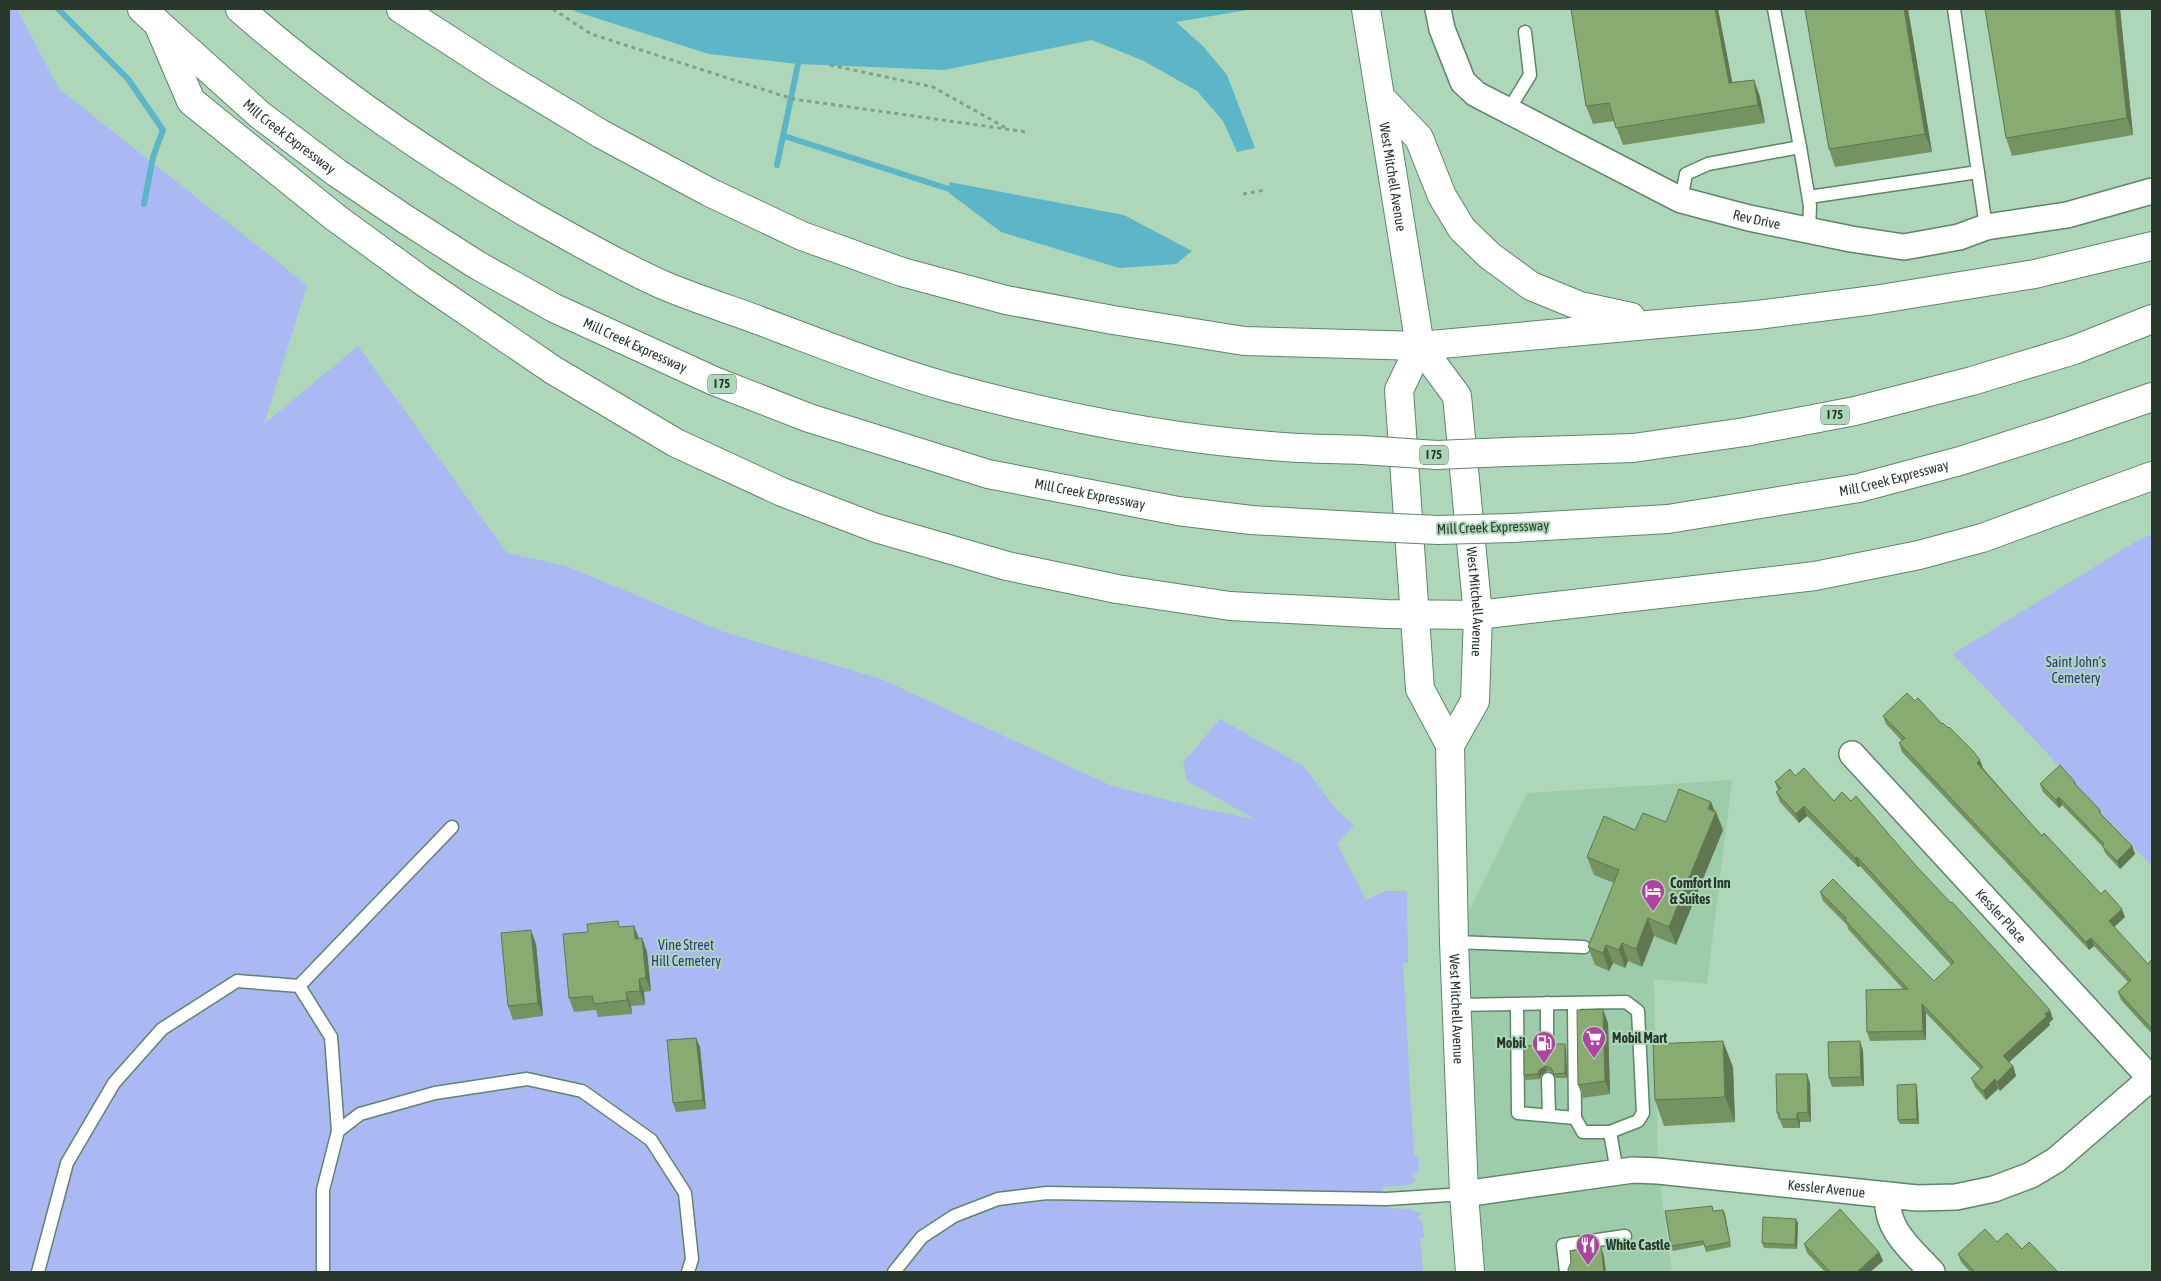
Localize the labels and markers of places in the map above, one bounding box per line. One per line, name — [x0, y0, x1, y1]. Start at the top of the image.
place label: Comfort Inn & Suites — [1670, 875, 1731, 907]
hotel icon: Comfort Inn & Suites — [1640, 878, 1666, 912]
supermarket icon: Mobil Mart — [1581, 1025, 1607, 1059]
fuel station icon: Mobil — [1531, 1030, 1557, 1064]
place label: Mobil Mart — [1612, 1030, 1667, 1046]
place label: Mobil — [1496, 1035, 1526, 1051]
restaurant icon: White Castle — [1575, 1232, 1601, 1266]
place label: White Castle — [1605, 1237, 1670, 1253]

